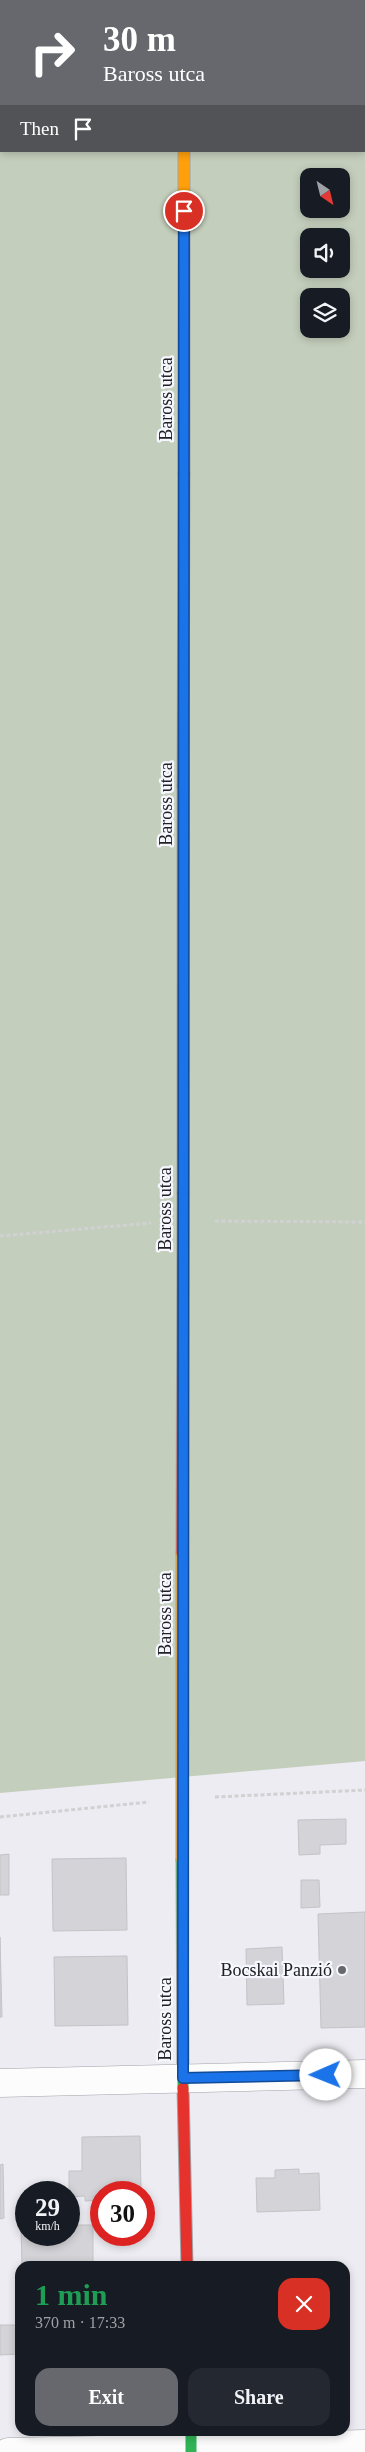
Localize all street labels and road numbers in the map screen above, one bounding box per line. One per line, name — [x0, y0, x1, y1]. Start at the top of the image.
street label: Baross utca — [156, 357, 176, 441]
street label: Baross utca — [156, 762, 176, 846]
street label: Baross utca — [155, 1167, 175, 1251]
street label: Baross utca — [155, 1572, 175, 1656]
street label: Baross utca — [155, 1977, 175, 2061]

